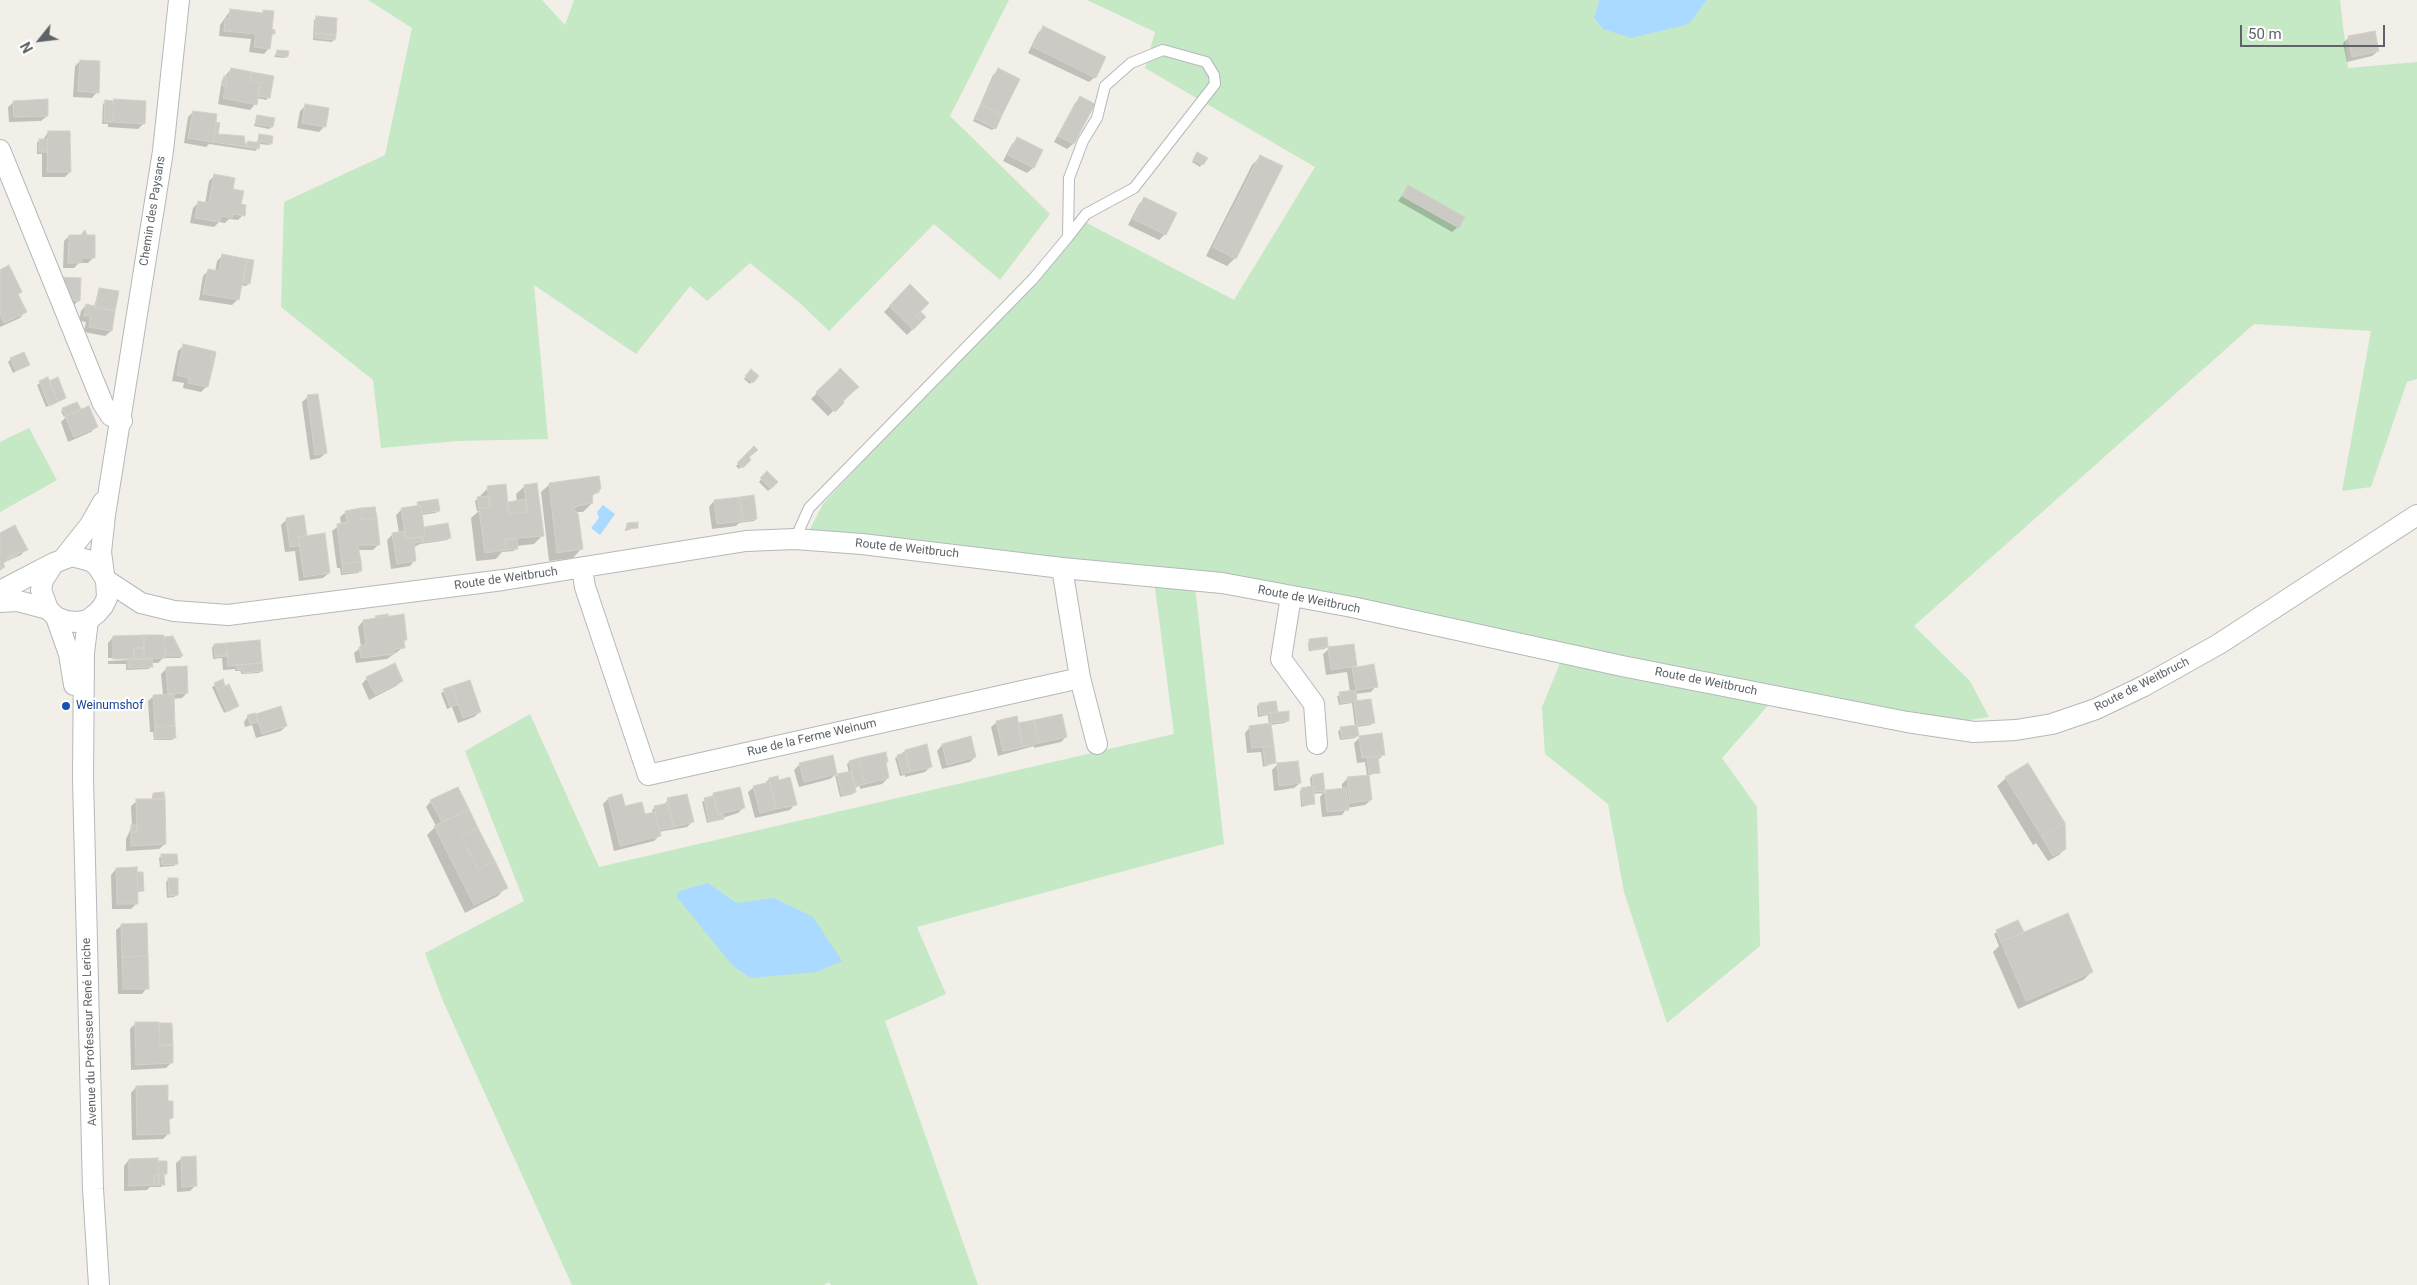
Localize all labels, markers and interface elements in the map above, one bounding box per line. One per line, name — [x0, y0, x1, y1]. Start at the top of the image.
north arrow — [15, 15, 65, 65]
scale bar — [2242, 15, 2387, 47]
text: 50 m — [2248, 25, 2282, 43]
text: N — [17, 39, 36, 55]
street label: Chemin des Paysans — [137, 155, 169, 267]
street label: Route de Weitbruch — [854, 536, 960, 562]
street label: Route de Weitbruch — [453, 565, 559, 593]
street label: Route de Weitbruch — [1256, 583, 1362, 617]
street label: Route de Weitbruch — [2092, 655, 2192, 715]
street label: Route de Weitbruch — [1653, 665, 1759, 699]
place label: Weinumshof — [76, 699, 143, 713]
marker: Weinumshof — [60, 700, 72, 712]
street label: Rue de la Ferme Weinum — [746, 716, 878, 760]
street label: Avenue du Professeur René Leriche — [80, 938, 100, 1126]

